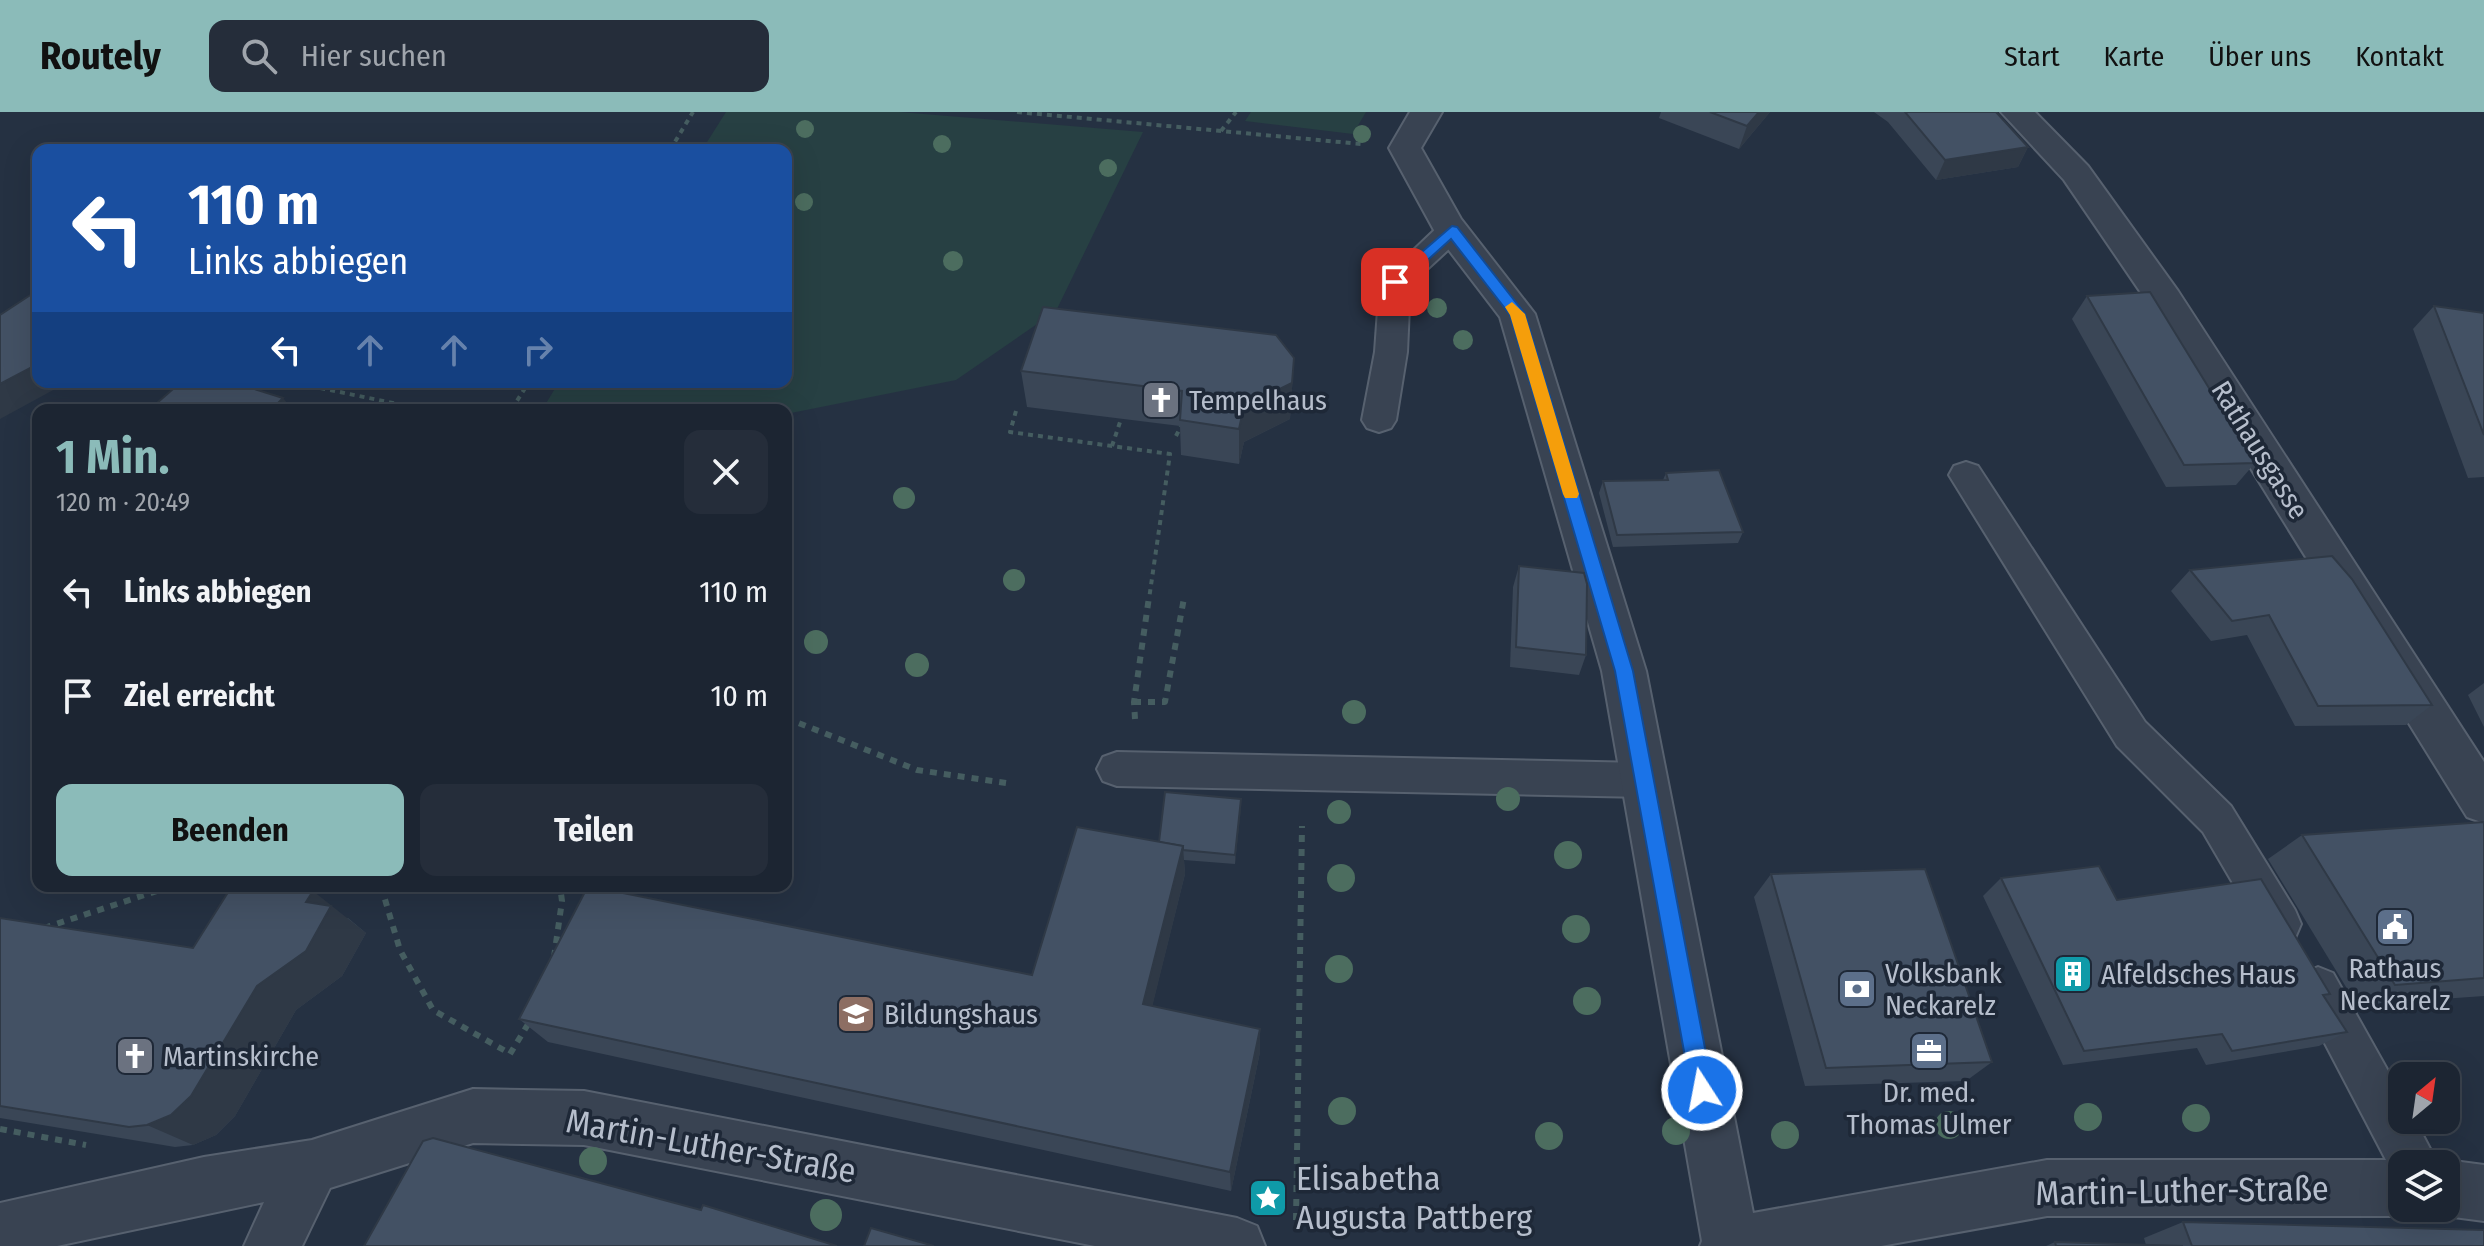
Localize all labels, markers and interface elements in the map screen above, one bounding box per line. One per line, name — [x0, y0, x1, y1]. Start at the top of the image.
search box — [209, 20, 769, 92]
text: Routely — [40, 33, 161, 79]
icon: search — [237, 34, 281, 78]
text: Hier suchen — [301, 38, 447, 74]
text: Start — [2004, 40, 2060, 73]
text: Karte — [2104, 40, 2164, 73]
text: Über uns — [2208, 40, 2311, 73]
text: Kontakt — [2355, 40, 2444, 73]
text: 110 m — [188, 172, 319, 239]
icon: left — [56, 176, 160, 280]
text: Links abbiegen — [188, 240, 408, 284]
pin — [1361, 248, 1429, 316]
icon: arrive — [1373, 260, 1417, 304]
icon: left — [264, 328, 308, 372]
icon: ahead — [348, 328, 392, 372]
icon: ahead — [432, 328, 476, 372]
icon: right — [516, 328, 560, 372]
street label: Rathausgasse — [2205, 375, 2315, 525]
church icon: Tempelhaus — [1140, 379, 1182, 421]
place label: Tempelhaus — [1189, 384, 1327, 417]
text: 1 Min. — [56, 428, 169, 486]
button: close — [684, 430, 768, 514]
text: 120 m · 20:49 — [56, 487, 190, 518]
icon: left — [56, 570, 100, 614]
text: Links abbiegen — [124, 574, 312, 610]
text: 110 m — [699, 574, 768, 610]
icon: arrive — [56, 674, 100, 718]
text: Ziel erreicht — [124, 678, 275, 714]
text: 10 m — [711, 678, 768, 714]
button: Beenden — [56, 784, 404, 876]
button: Teilen — [420, 784, 768, 876]
public building icon: Rathaus Neckarelz — [2374, 906, 2416, 948]
place label: Rathaus Neckarelz — [2340, 952, 2450, 1017]
building icon: Alfeldsches Haus — [2052, 953, 2094, 995]
place label: Volksbank Neckarelz — [1885, 957, 2003, 1022]
place label: Alfeldsches Haus — [2101, 958, 2296, 991]
bank icon: Volksbank Neckarelz — [1836, 968, 1878, 1010]
school or university icon: Bildungshaus — [835, 993, 877, 1035]
place label: Bildungshaus — [884, 998, 1038, 1031]
office icon: Dr. med. Thomas Ulmer — [1908, 1030, 1950, 1072]
church icon: Martinskirche — [114, 1035, 156, 1077]
place label: Martinskirche — [163, 1040, 319, 1073]
position arrow — [1660, 1048, 1744, 1132]
north arrow — [2388, 1062, 2460, 1134]
map controls — [2388, 1062, 2460, 1222]
place label: Dr. med. Thomas Ulmer — [1846, 1076, 2012, 1141]
street label: Martin-Luther-Straße — [563, 1100, 859, 1192]
button: layers — [2388, 1150, 2460, 1222]
place label: Elisabetha Augusta Pattberg — [1296, 1158, 1532, 1238]
street label: Martin-Luther-Straße — [2035, 1168, 2329, 1214]
place icon: Elisabetha Augusta Pattberg — [1247, 1177, 1289, 1219]

